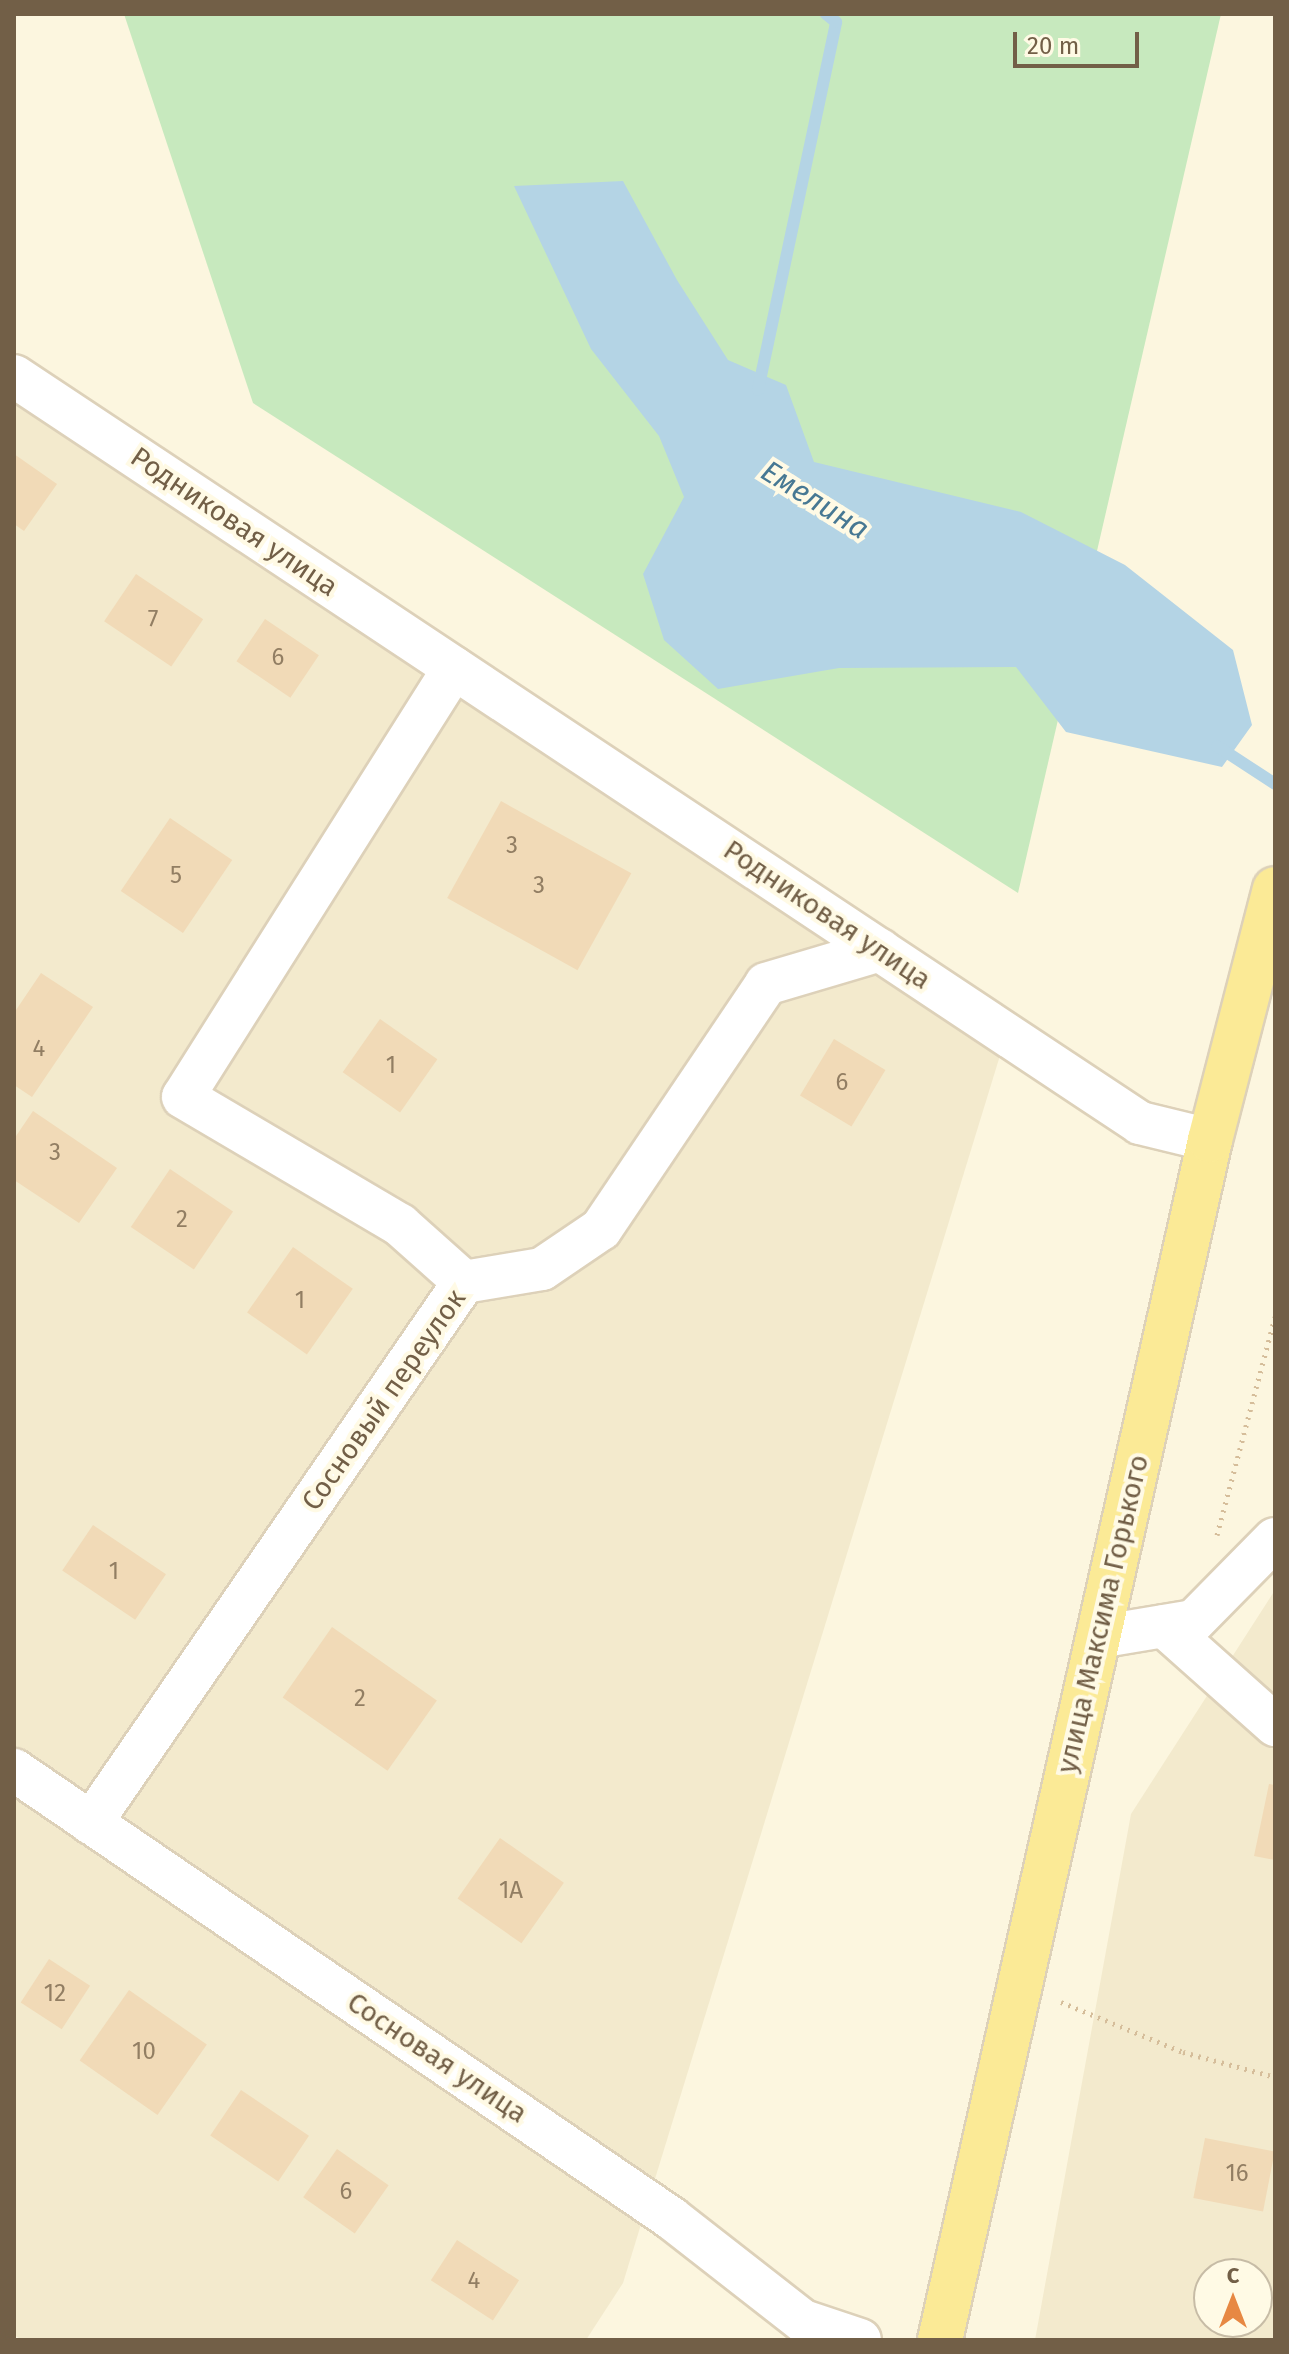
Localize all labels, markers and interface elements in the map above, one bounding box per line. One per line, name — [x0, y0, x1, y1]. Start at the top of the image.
scale bar — [1017, 16, 1143, 66]
text: 20 m — [1027, 32, 1079, 60]
street label: Родниковая улица — [124, 440, 344, 604]
water label: Емелина — [755, 453, 875, 547]
house number: 7 — [148, 606, 158, 634]
house number: 6 — [272, 644, 284, 672]
house number: 3 — [506, 832, 518, 860]
street label: Родниковая улица — [717, 833, 937, 997]
house number: 5 — [170, 862, 182, 890]
house number: 3 — [533, 872, 545, 900]
house number: 4 — [33, 1035, 45, 1063]
house number: 1 — [386, 1052, 396, 1080]
house number: 6 — [836, 1069, 848, 1097]
house number: 3 — [49, 1139, 61, 1167]
house number: 2 — [176, 1206, 188, 1234]
street label: Сосновый переулок — [295, 1283, 473, 1517]
house number: 1 — [295, 1287, 305, 1315]
street label: улица Максима Горького — [1050, 1452, 1156, 1776]
house number: 1 — [109, 1558, 119, 1586]
house number: 2 — [354, 1685, 366, 1713]
house number: 1А — [499, 1877, 523, 1905]
house number: 12 — [44, 1980, 66, 2008]
street label: Сосновая улица — [341, 1986, 533, 2130]
house number: 10 — [132, 2038, 156, 2066]
house number: 16 — [1225, 2160, 1249, 2188]
house number: 6 — [340, 2178, 352, 2206]
north arrow — [1193, 2258, 1273, 2338]
text: С — [1227, 2262, 1239, 2289]
house number: 4 — [468, 2267, 480, 2295]

